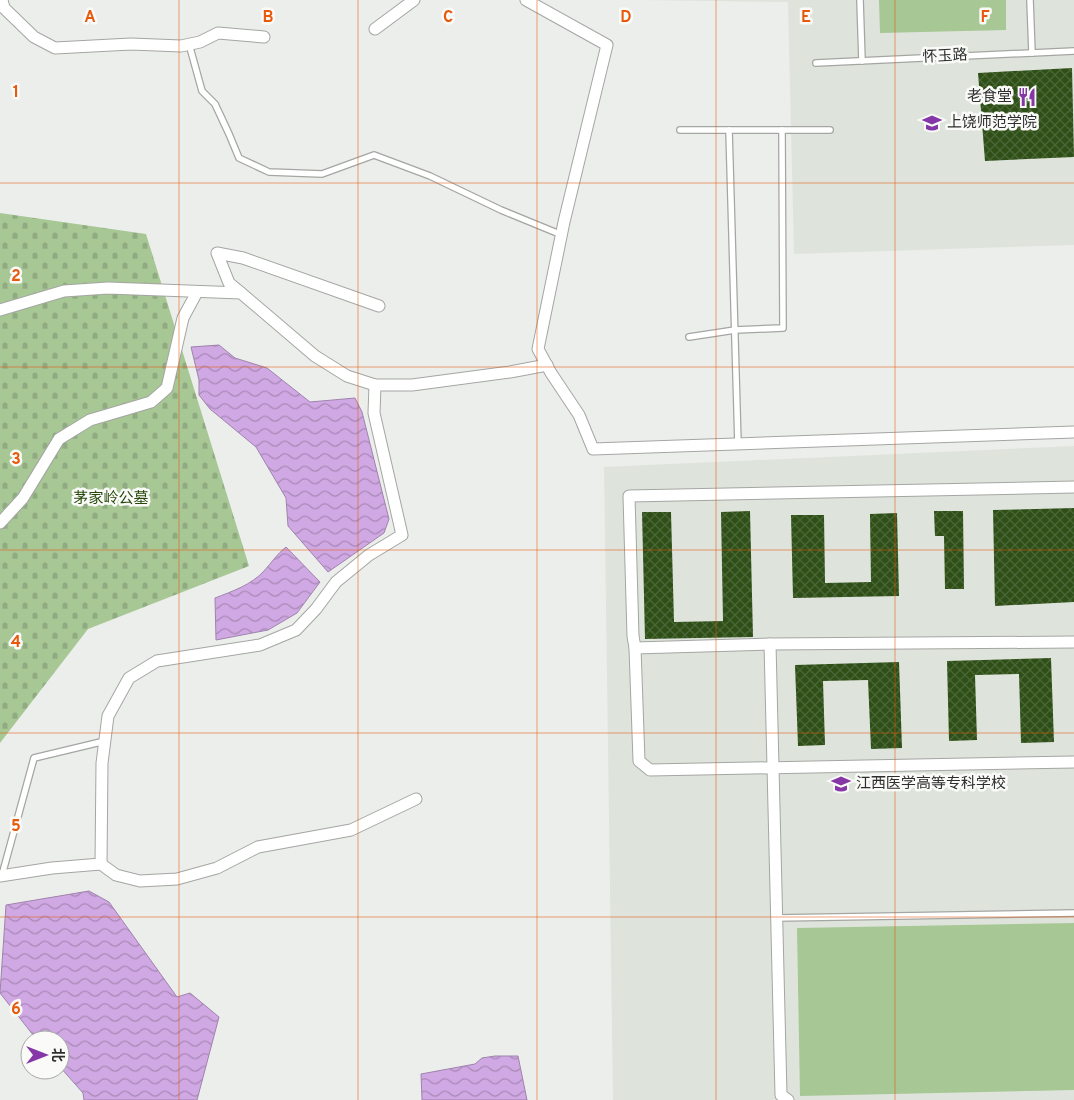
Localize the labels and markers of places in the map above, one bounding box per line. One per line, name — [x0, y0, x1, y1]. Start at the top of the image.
restaurant icon: 老食堂 — [1016, 86, 1038, 108]
place label: 老食堂 — [967, 88, 1012, 107]
school or university icon: 上饶师范学院 — [921, 112, 943, 134]
place label: 上饶师范学院 — [947, 114, 1037, 133]
school or university icon: 江西医学高等专科学校 — [830, 773, 852, 795]
place label: 江西医学高等专科学校 — [856, 774, 1006, 794]

